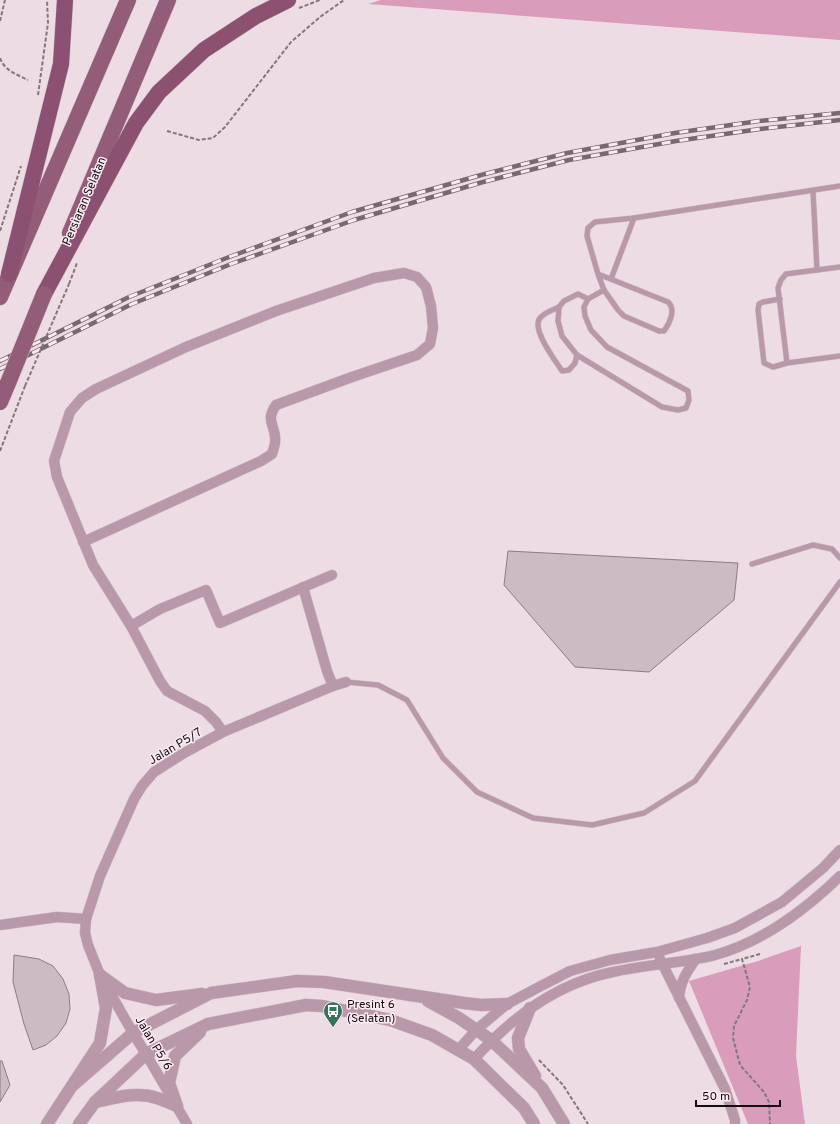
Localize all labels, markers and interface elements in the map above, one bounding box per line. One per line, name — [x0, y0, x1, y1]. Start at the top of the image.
street label: Persiaran Selatan — [59, 155, 111, 248]
street label: Jalan P5/7 — [146, 725, 205, 769]
place label: Presint 6 (Selatan) — [347, 997, 395, 1027]
bus stop icon: Presint 6 (Selatan) — [322, 1000, 344, 1028]
street label: Jalan P5/6 — [131, 1014, 175, 1073]
scale bar — [696, 1082, 780, 1108]
text: 50 m — [702, 1089, 730, 1105]

